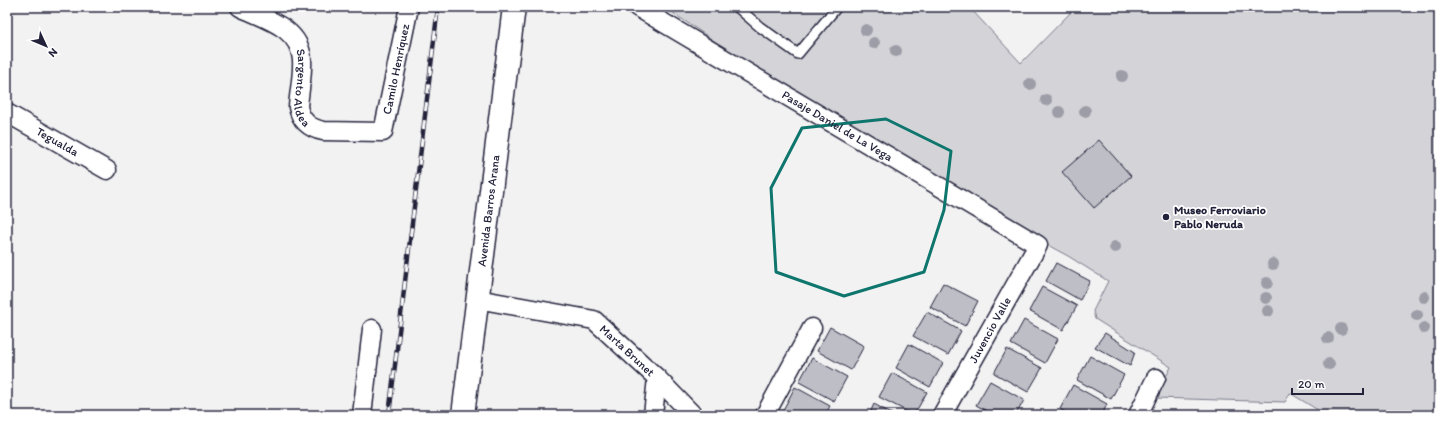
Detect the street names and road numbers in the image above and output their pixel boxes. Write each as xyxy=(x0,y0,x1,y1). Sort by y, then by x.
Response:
street label: Camilo Henríquez xyxy=(380,22,412,116)
street label: Sargento Aldea xyxy=(291,47,313,130)
street label: Pasaje Daniel de La Vega xyxy=(779,88,896,165)
street label: Tegualda xyxy=(34,124,82,160)
street label: Avenida Barros Arana xyxy=(475,153,503,267)
street label: Juvencio Valle xyxy=(966,294,1014,365)
street label: Marta Brunet xyxy=(597,322,658,380)

